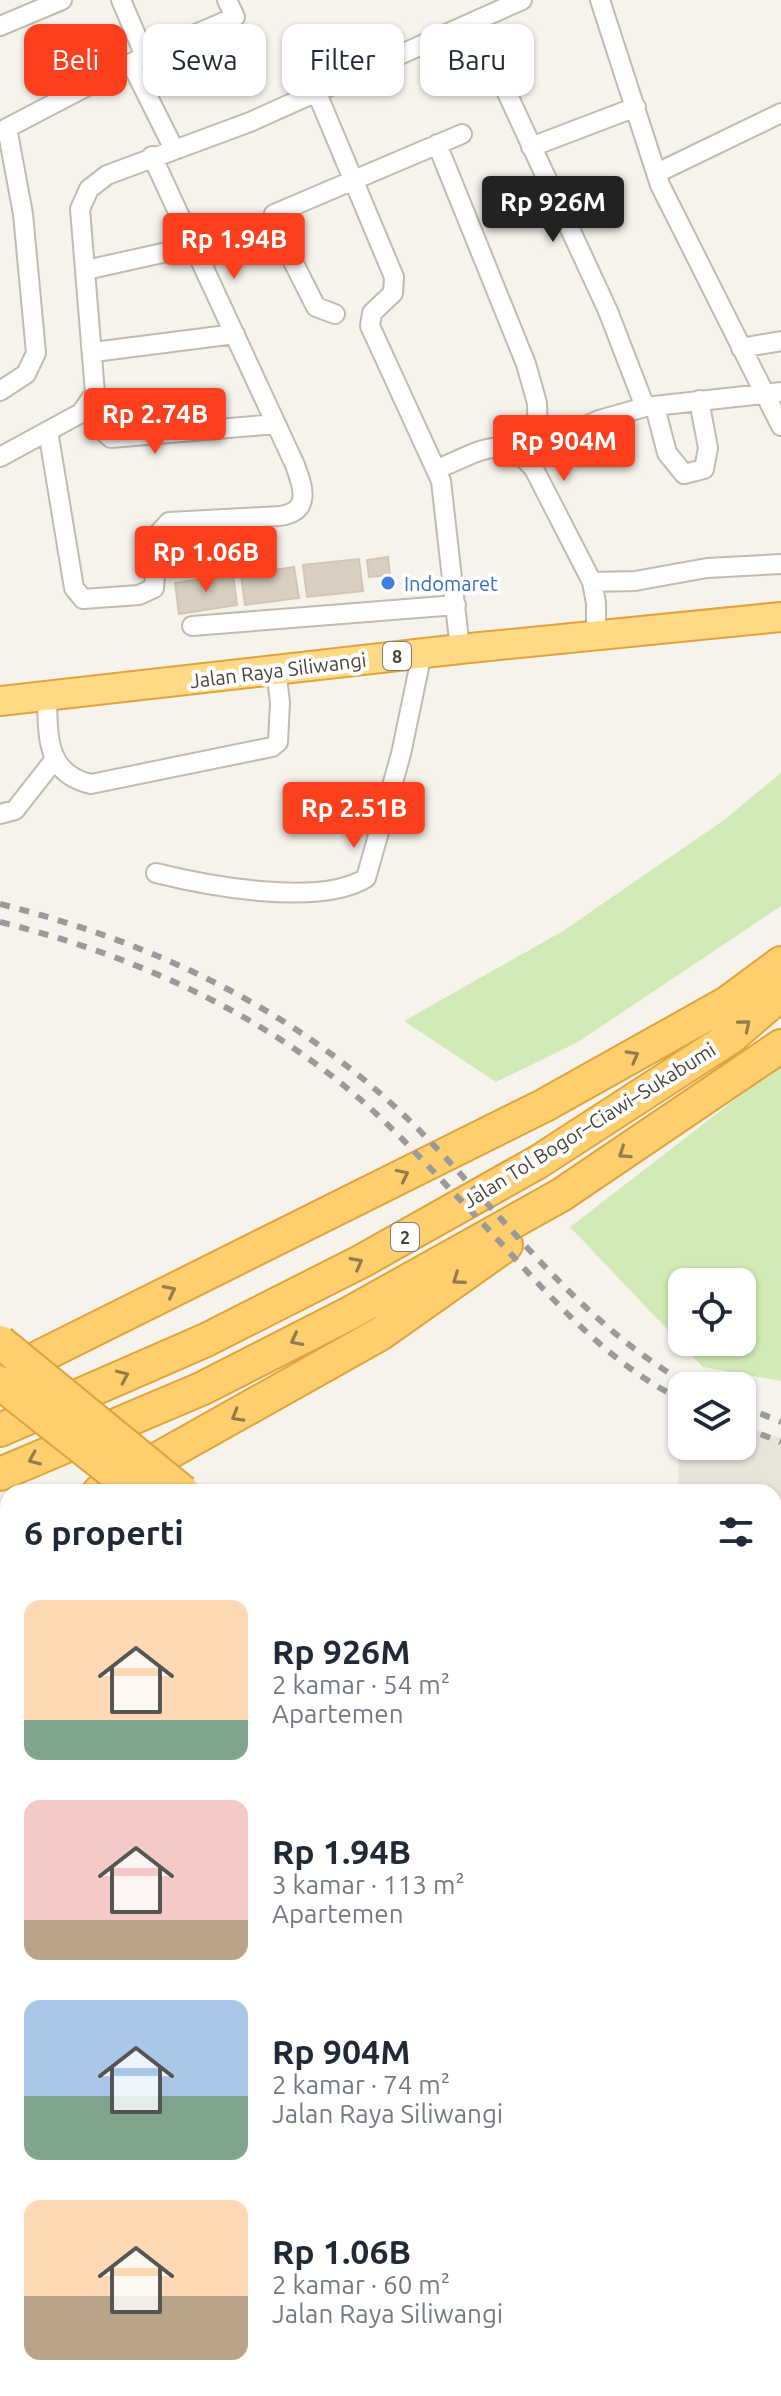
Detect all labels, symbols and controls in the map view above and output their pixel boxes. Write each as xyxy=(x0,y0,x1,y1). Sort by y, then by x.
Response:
chip: Beli xyxy=(24,24,127,96)
chip: Sewa xyxy=(143,24,266,96)
chip: Filter xyxy=(282,24,404,96)
chip: Baru xyxy=(420,24,534,96)
pin: Rp 926M xyxy=(479,176,627,244)
text: Rp 926M xyxy=(500,187,606,216)
pin: Rp 1.94B xyxy=(151,213,317,281)
text: Rp 1.94B xyxy=(181,224,287,253)
pin: Rp 2.74B xyxy=(72,388,238,456)
text: Rp 2.74B xyxy=(102,399,208,428)
pin: Rp 904M xyxy=(490,415,638,483)
text: Rp 904M xyxy=(511,426,617,455)
pin: Rp 1.06B xyxy=(123,526,289,594)
text: Rp 1.06B xyxy=(153,537,259,566)
place label: Indomaret xyxy=(404,572,498,595)
marker: Indomaret xyxy=(379,574,397,592)
road number: 8 xyxy=(383,642,411,670)
street label: Jalan Raya Siliwangi xyxy=(188,648,368,692)
pin: Rp 2.51B xyxy=(271,782,437,850)
text: Rp 2.51B xyxy=(301,793,407,822)
one-way arrow xyxy=(736,1020,750,1035)
street label: Jalan Tol Bogor–Ciawi–Sukabumi xyxy=(459,1038,719,1212)
one-way arrow xyxy=(625,1050,639,1066)
one-way arrow xyxy=(618,1143,632,1158)
one-way arrow xyxy=(394,1169,409,1185)
road number: 2 xyxy=(391,1223,419,1251)
one-way arrow xyxy=(348,1258,363,1273)
map controls xyxy=(668,1268,756,1460)
button: locate xyxy=(668,1268,756,1356)
one-way arrow xyxy=(452,1270,466,1284)
one-way arrow xyxy=(161,1285,176,1301)
one-way arrow xyxy=(290,1330,305,1346)
one-way arrow xyxy=(115,1370,129,1386)
button: layers xyxy=(668,1372,756,1460)
one-way arrow xyxy=(231,1406,246,1422)
one-way arrow xyxy=(28,1450,42,1466)
icon: filters xyxy=(714,1510,758,1554)
text: 6 properti xyxy=(24,1513,184,1551)
icon: home xyxy=(88,1632,184,1728)
text: Rp 926M xyxy=(272,1632,411,1670)
text: 2 kamar · 54 m² xyxy=(272,1670,450,1699)
text: Apartemen xyxy=(272,1699,403,1728)
icon: home xyxy=(88,1832,184,1928)
text: Rp 1.94B xyxy=(272,1832,411,1870)
text: 3 kamar · 113 m² xyxy=(272,1870,465,1899)
text: Apartemen xyxy=(272,1899,403,1928)
icon: home xyxy=(88,2032,184,2128)
text: Rp 904M xyxy=(272,2032,411,2070)
text: 2 kamar · 74 m² xyxy=(272,2070,450,2099)
text: Jalan Raya Siliwangi xyxy=(272,2099,503,2128)
icon: home xyxy=(88,2232,184,2328)
text: Rp 1.06B xyxy=(272,2232,411,2270)
text: 2 kamar · 60 m² xyxy=(272,2270,450,2299)
text: Jalan Raya Siliwangi xyxy=(272,2299,503,2328)

